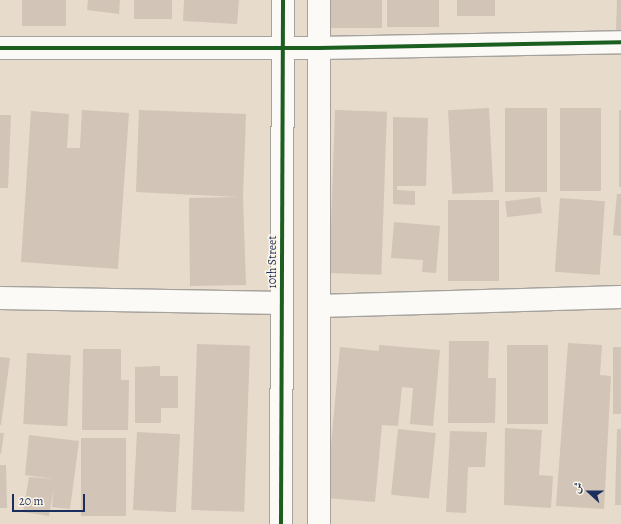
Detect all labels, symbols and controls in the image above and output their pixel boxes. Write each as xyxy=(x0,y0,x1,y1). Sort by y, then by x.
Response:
street label: 10th Street xyxy=(266,236,280,288)
north arrow xyxy=(569,472,609,512)
text: ش xyxy=(568,480,586,495)
scale bar xyxy=(14,486,87,512)
text: 20 m xyxy=(19,493,43,509)

